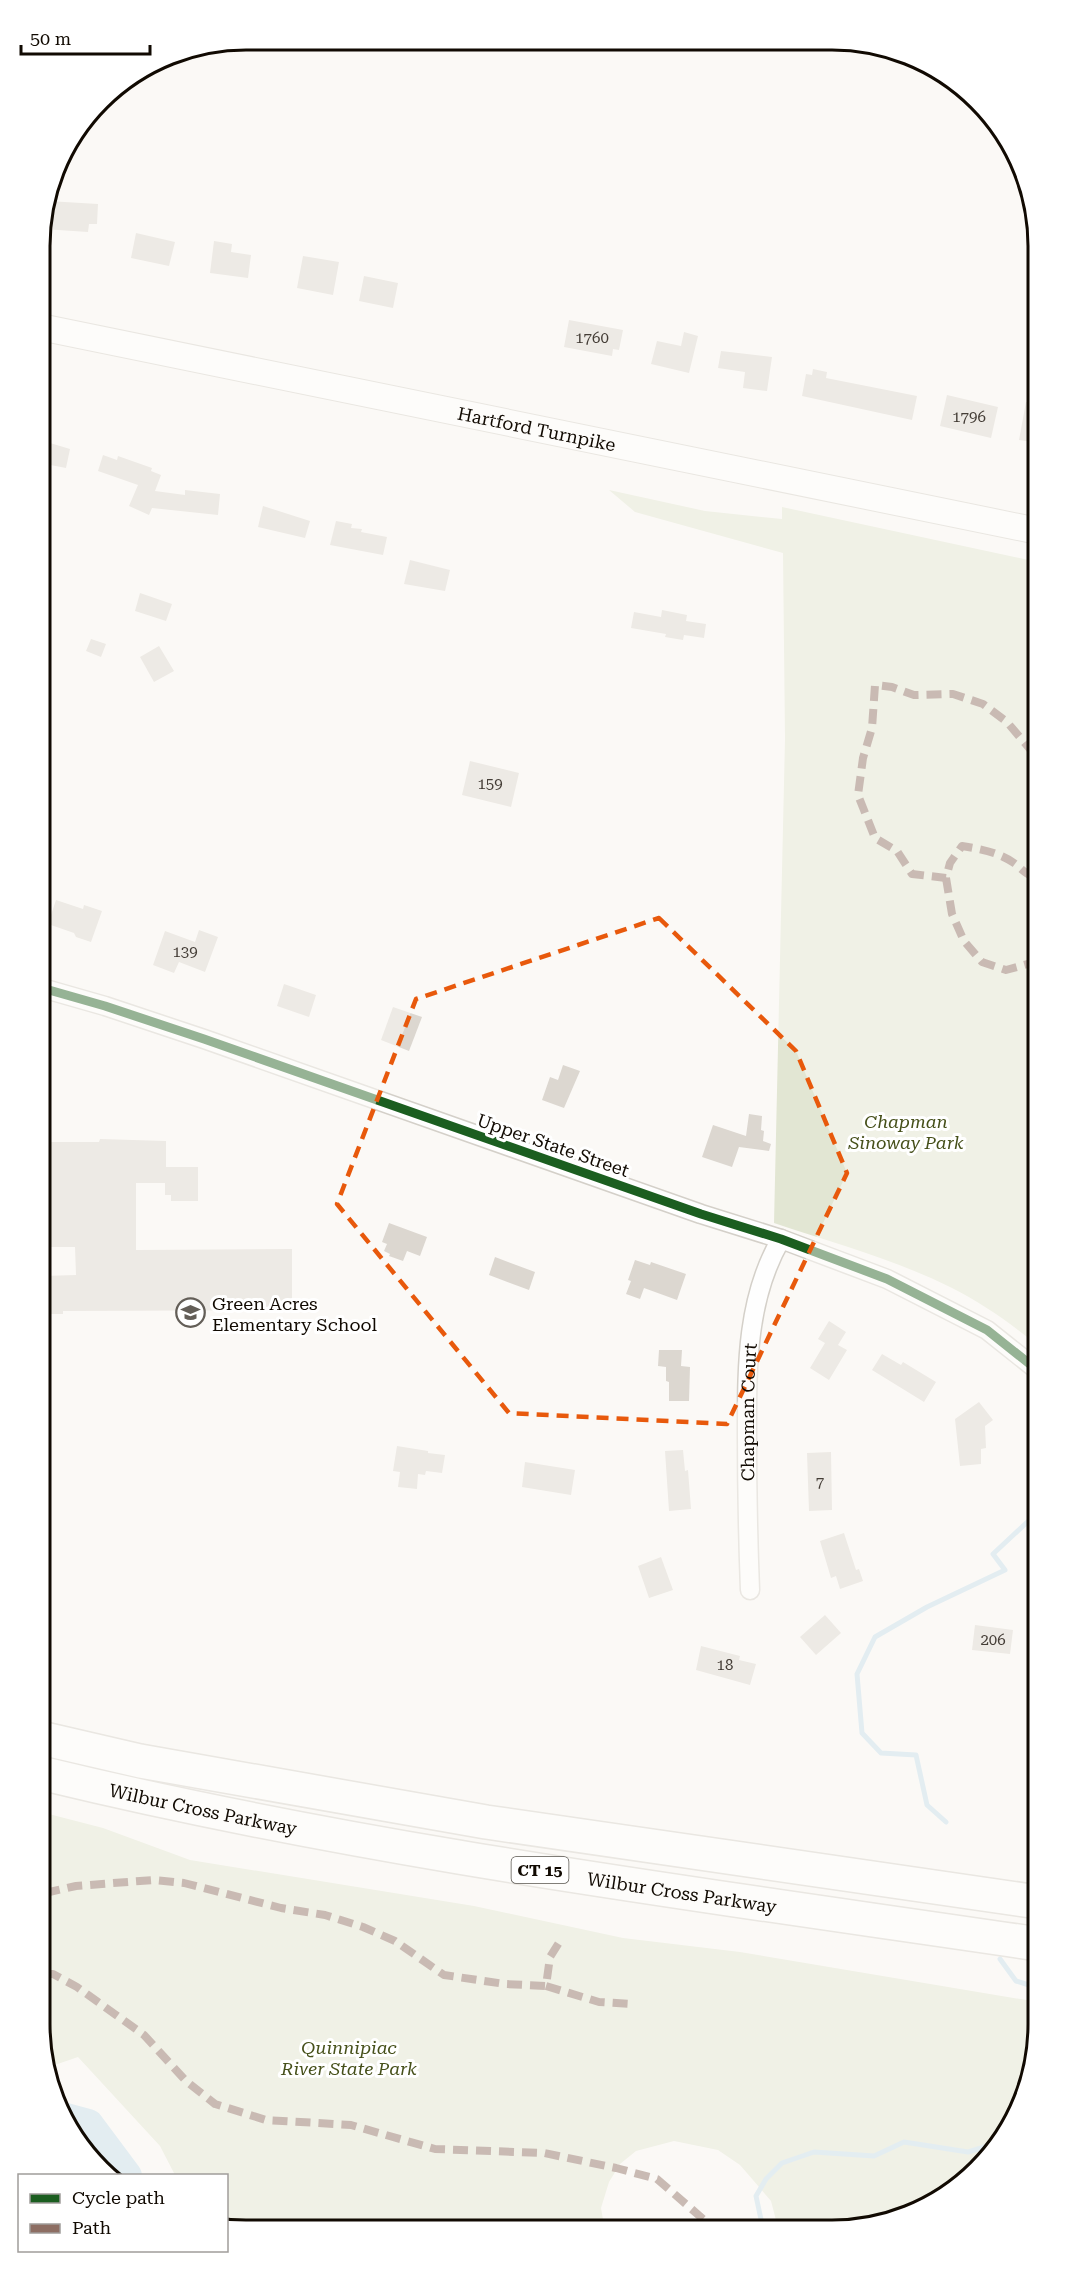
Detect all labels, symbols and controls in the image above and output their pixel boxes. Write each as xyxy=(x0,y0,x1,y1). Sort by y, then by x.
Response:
scale bar xyxy=(21,18,150,56)
text: 50 m xyxy=(30,28,71,49)
house number: 1760 xyxy=(575,329,609,347)
street label: Hartford Turnpike xyxy=(456,402,618,455)
house number: 1796 xyxy=(952,408,986,426)
house number: 159 xyxy=(477,775,503,793)
house number: 139 xyxy=(172,943,198,961)
street label: Upper State Street xyxy=(474,1109,632,1181)
park label: Chapman Sinoway Park xyxy=(847,1111,964,1153)
place label: Green Acres Elementary School xyxy=(212,1293,377,1335)
school or university icon: Green Acres Elementary School xyxy=(175,1297,207,1329)
street label: Chapman Court xyxy=(736,1342,760,1481)
house number: 7 xyxy=(816,1473,824,1491)
house number: 206 xyxy=(980,1631,1006,1649)
house number: 18 xyxy=(717,1656,733,1674)
street label: Wilbur Cross Parkway xyxy=(107,1779,299,1839)
road number: CT 15 xyxy=(512,1857,568,1883)
street label: Wilbur Cross Parkway xyxy=(586,1867,778,1917)
park label: Quinnipiac River State Park xyxy=(280,2037,417,2079)
legend xyxy=(18,2174,228,2252)
text: Cycle path xyxy=(72,2187,165,2208)
text: Path xyxy=(72,2217,111,2238)

